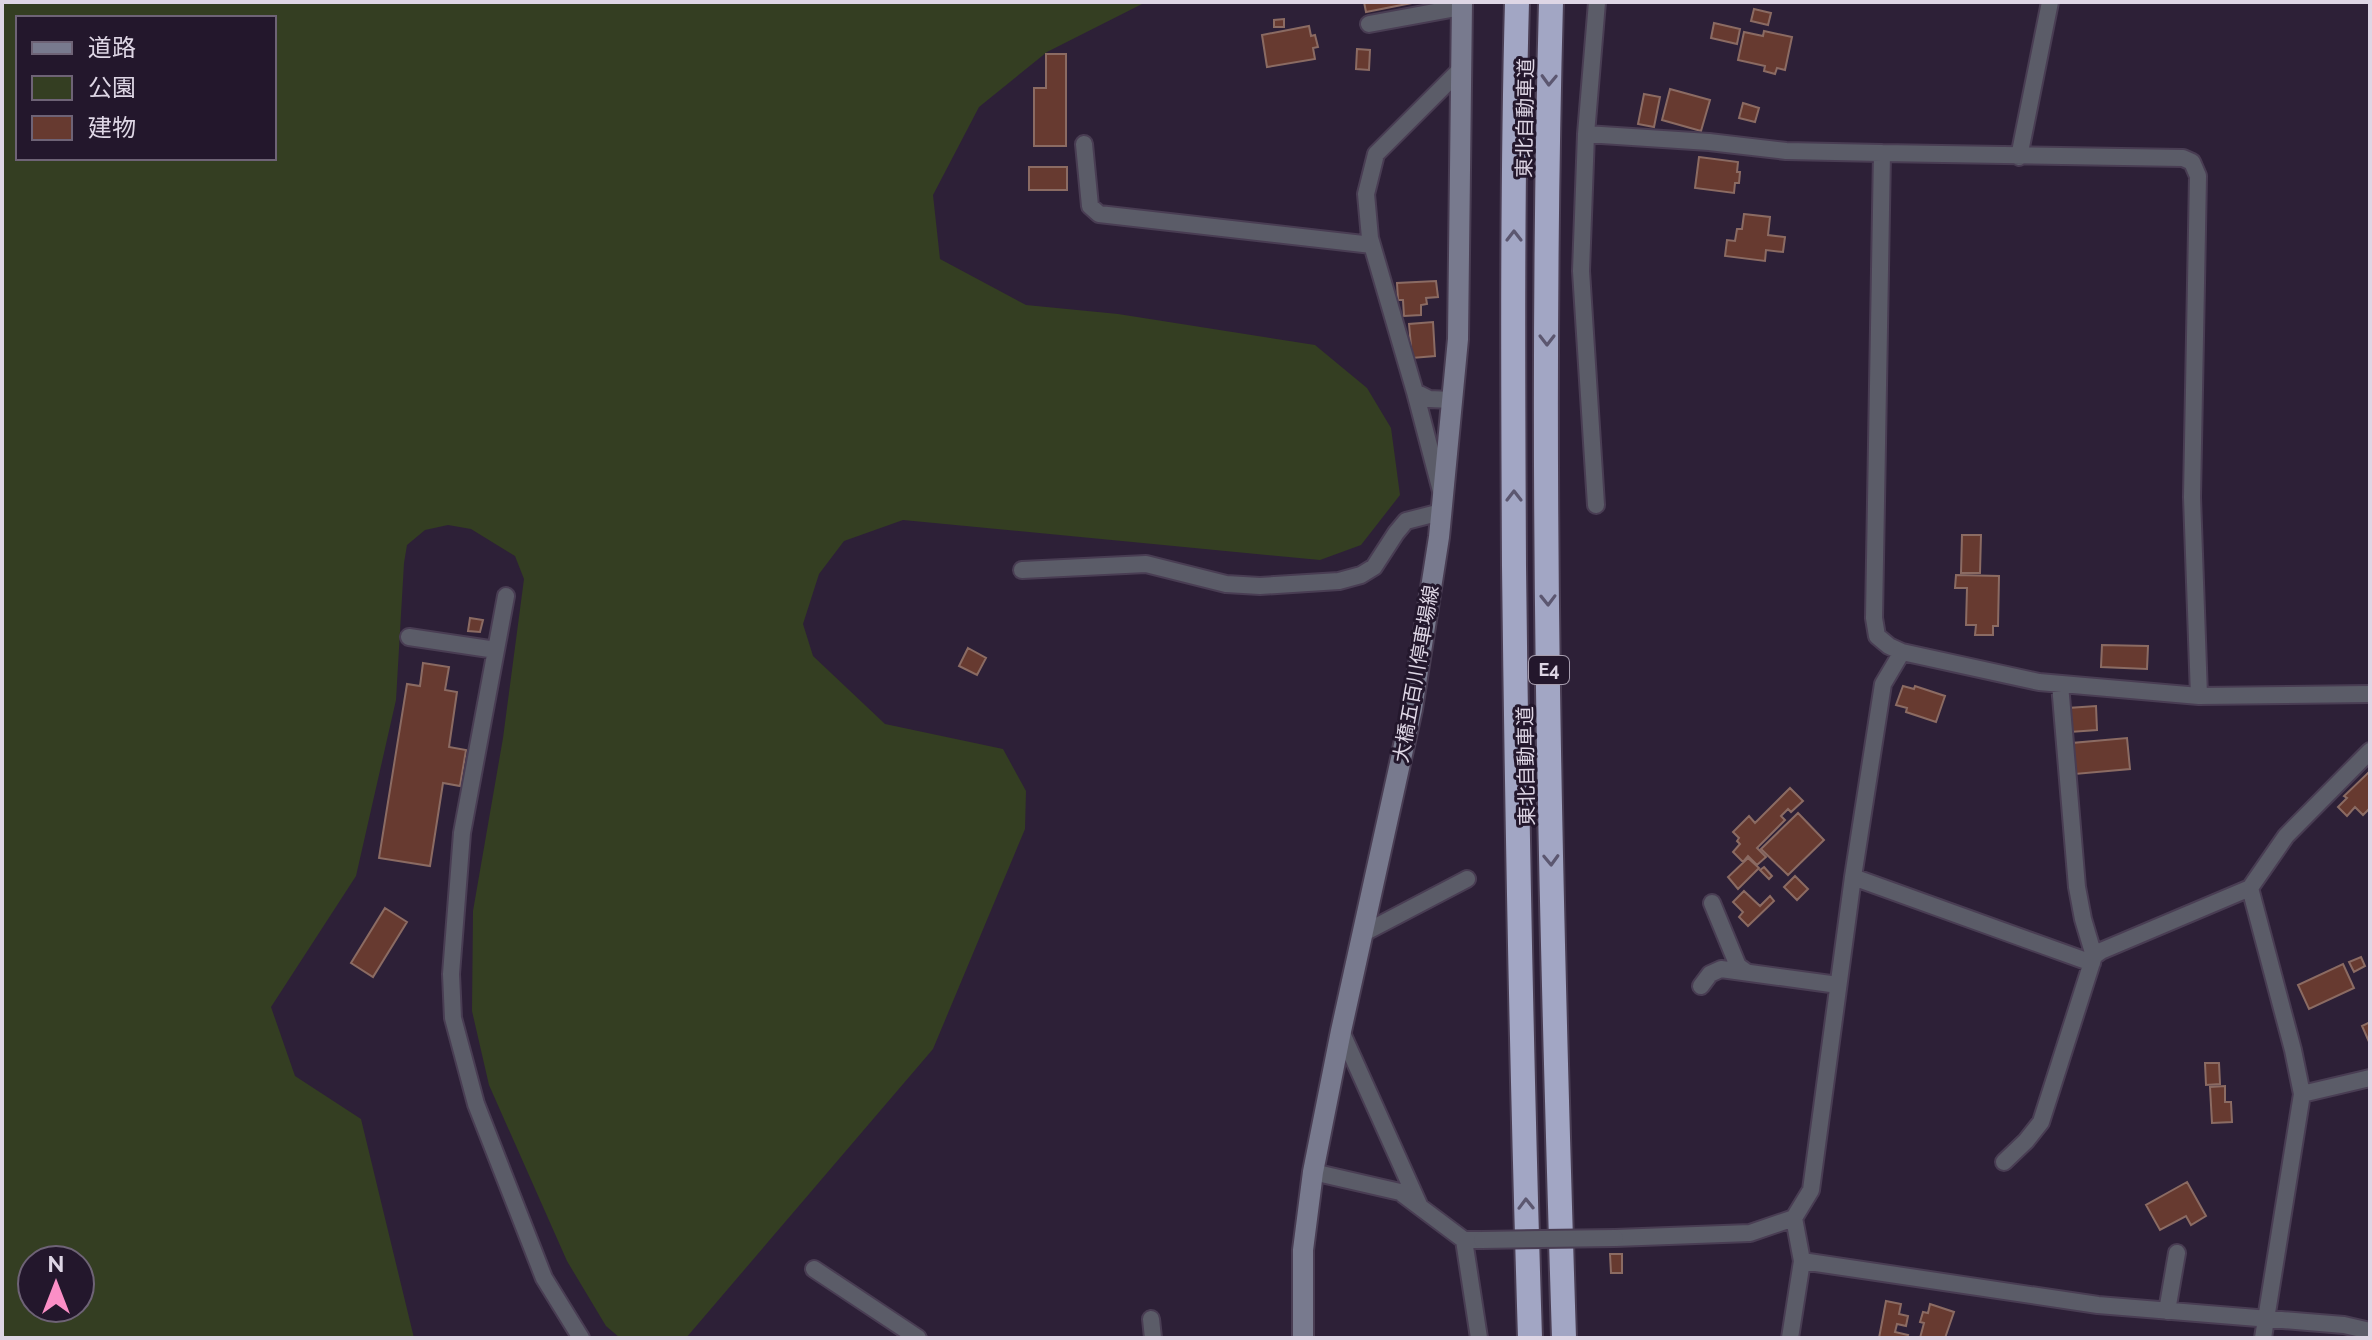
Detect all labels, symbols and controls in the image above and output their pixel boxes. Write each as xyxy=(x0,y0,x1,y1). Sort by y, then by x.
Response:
legend xyxy=(16,16,276,160)
text: 道路 xyxy=(88,33,136,62)
street label: 東北自動車道 xyxy=(1512,58,1538,178)
text: 公園 xyxy=(88,73,136,102)
one-way arrow xyxy=(1541,74,1558,87)
text: 建物 xyxy=(88,113,136,142)
one-way arrow xyxy=(1505,229,1523,242)
one-way arrow xyxy=(1538,334,1556,347)
one-way arrow xyxy=(1505,489,1523,502)
street label: 大橋五百川停車場線 xyxy=(1389,583,1443,765)
one-way arrow xyxy=(1539,594,1557,607)
road number: E4 xyxy=(1529,656,1569,684)
street label: 東北自動車道 xyxy=(1513,706,1539,826)
one-way arrow xyxy=(1543,854,1560,867)
one-way arrow xyxy=(1517,1197,1535,1210)
north arrow xyxy=(16,1244,96,1324)
text: N xyxy=(48,1251,64,1277)

